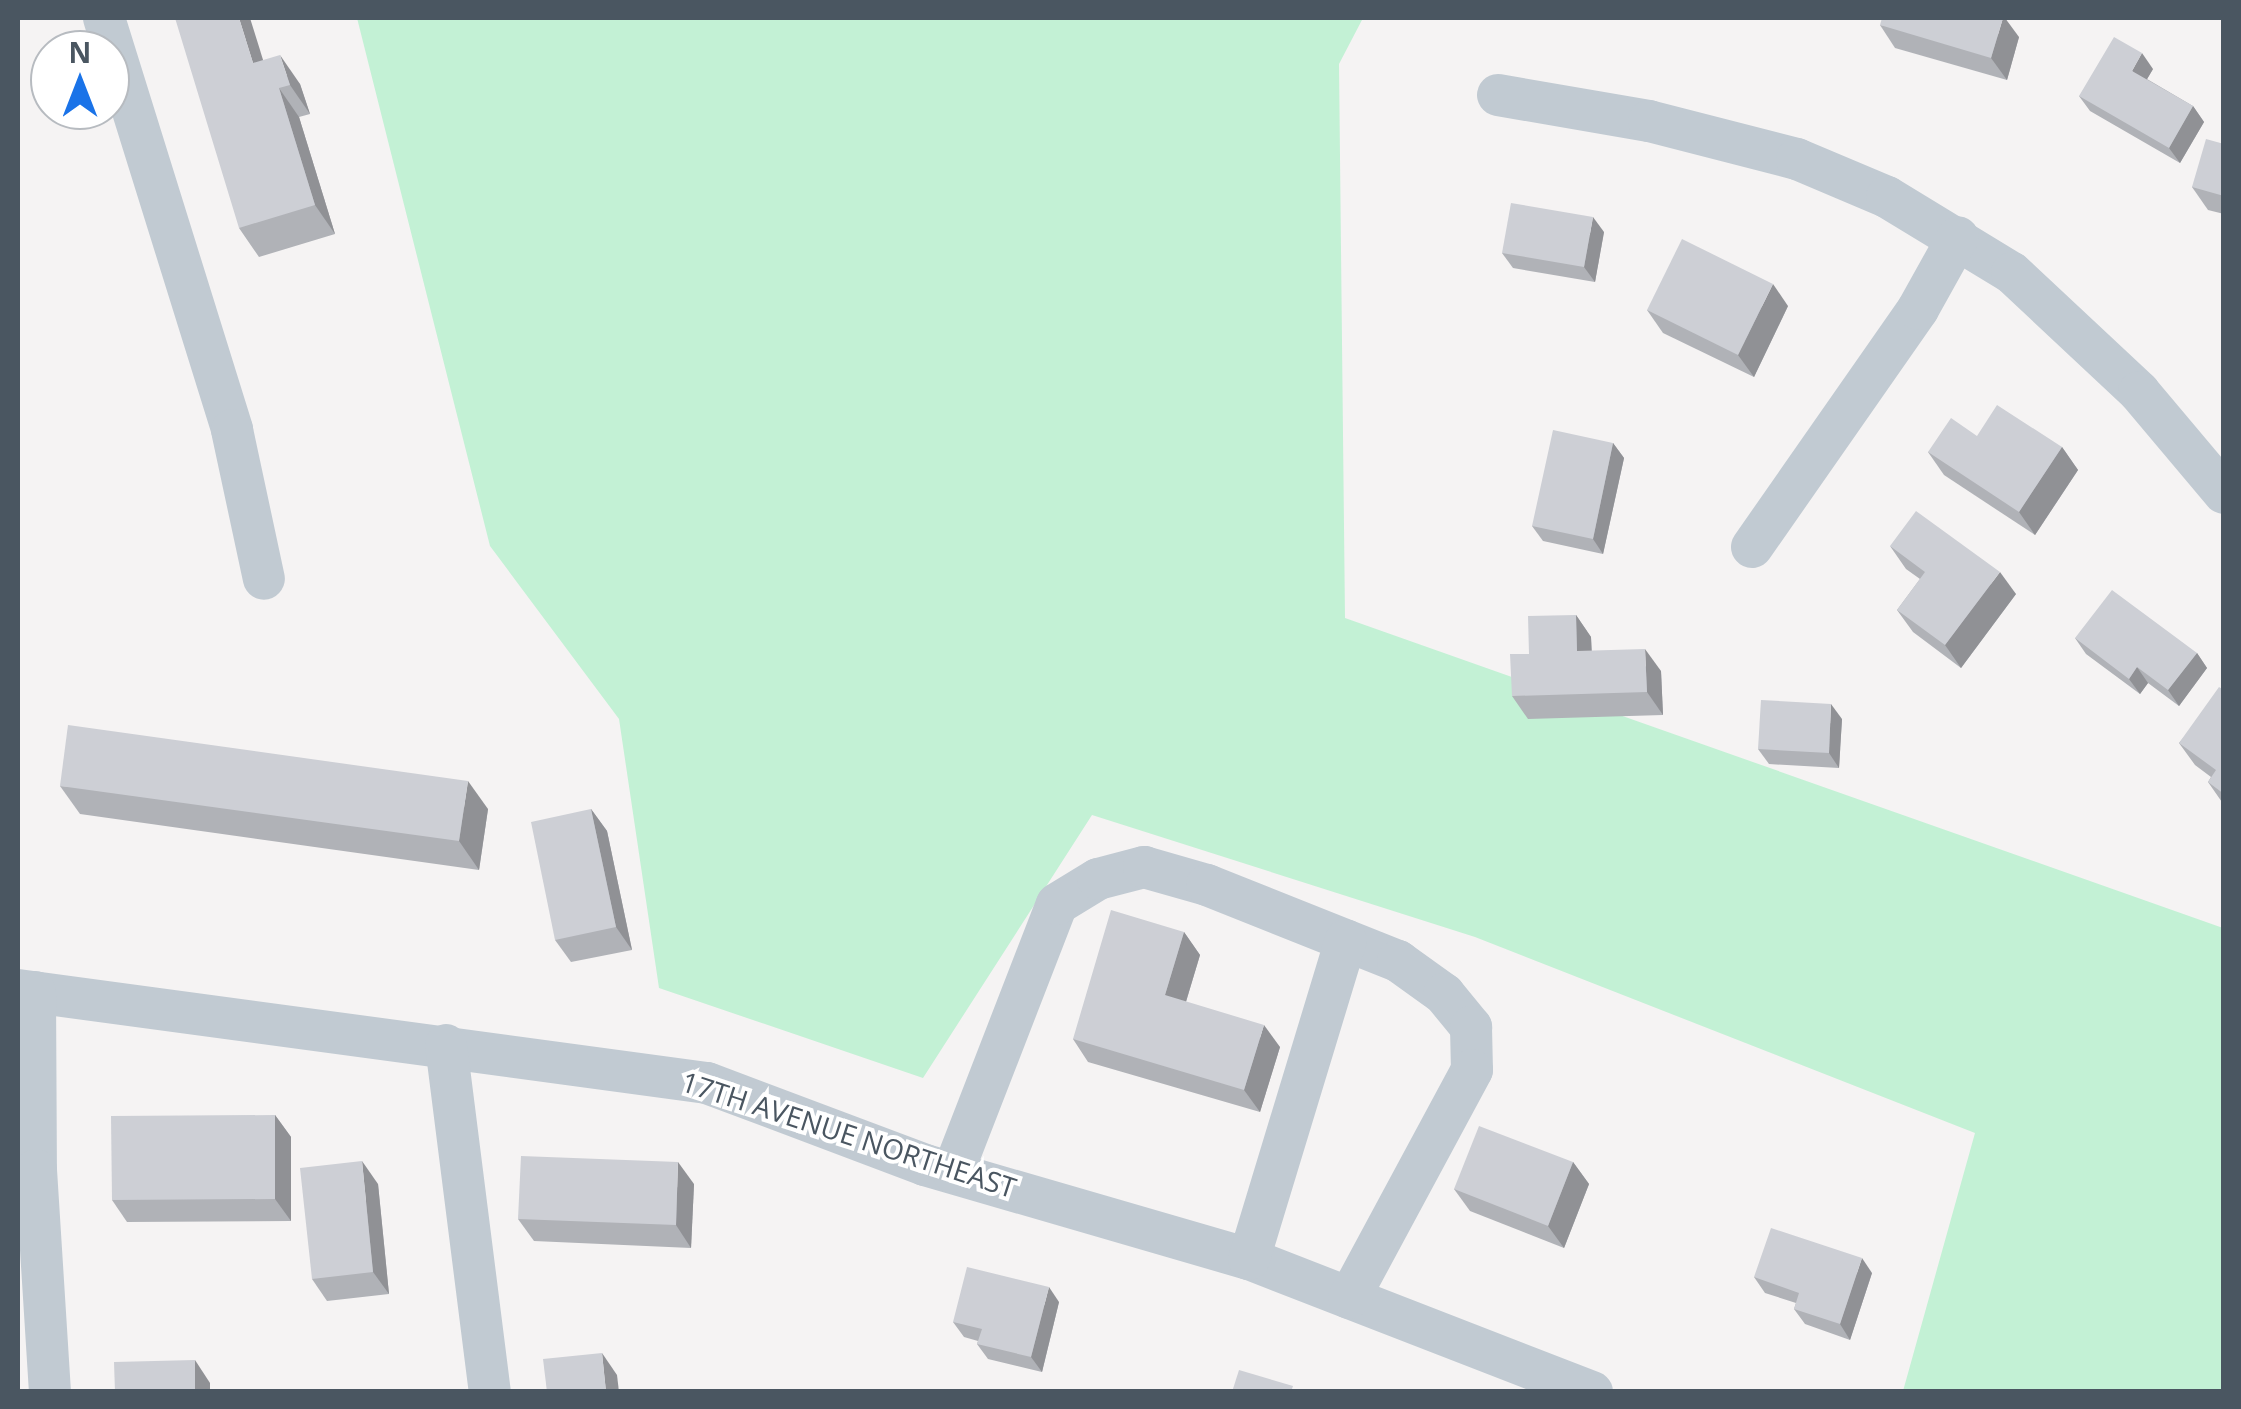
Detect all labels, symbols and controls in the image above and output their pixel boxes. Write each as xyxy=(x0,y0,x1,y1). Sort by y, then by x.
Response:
north arrow xyxy=(30,30,130,130)
text: N xyxy=(69,33,91,71)
street label: 17TH AVENUE NORTHEAST xyxy=(677,1064,1021,1204)

